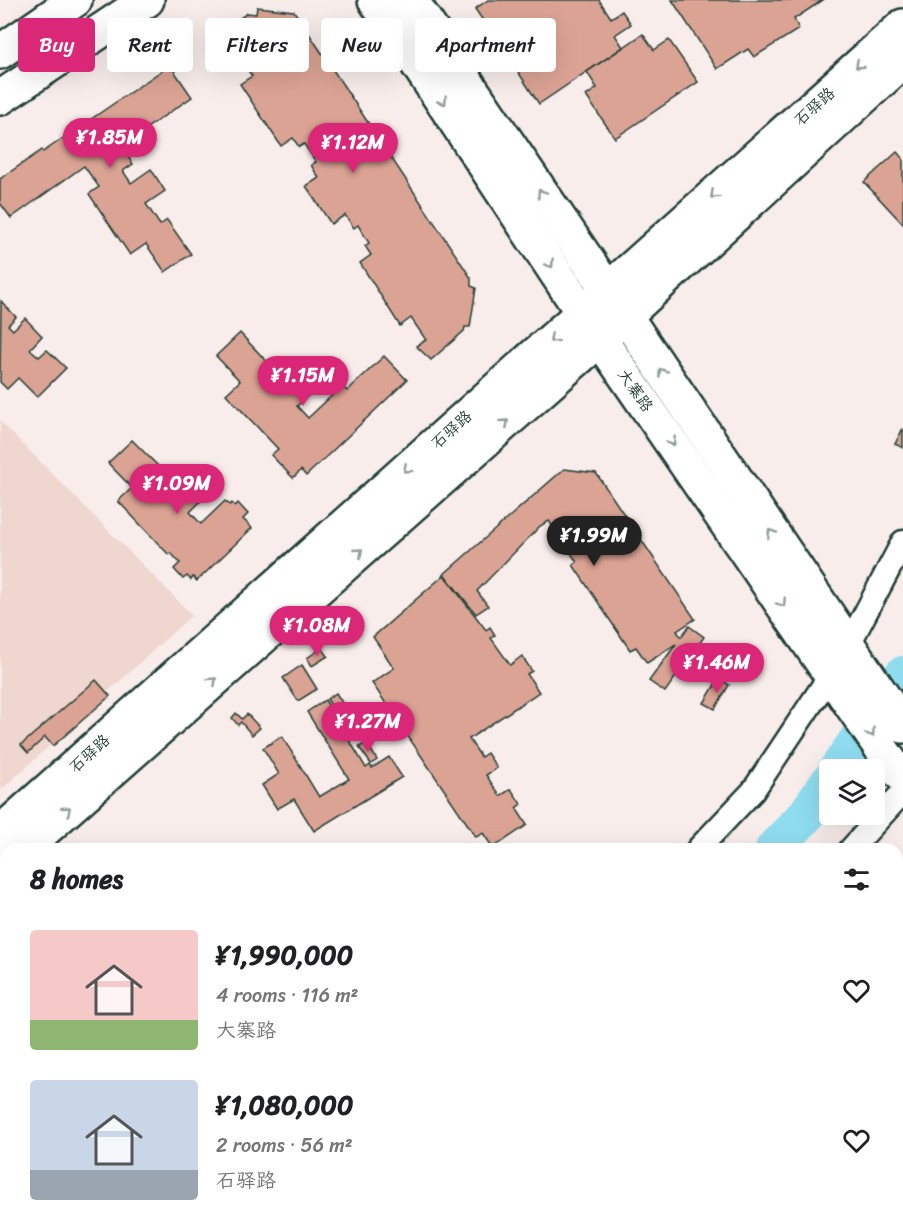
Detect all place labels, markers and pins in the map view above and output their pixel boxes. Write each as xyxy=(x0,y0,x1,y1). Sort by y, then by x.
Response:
pin: ¥1.85M xyxy=(61,118,159,169)
pin: ¥1.12M xyxy=(304,123,402,174)
pin: ¥1.15M xyxy=(254,356,352,407)
pin: ¥1.09M xyxy=(128,464,226,515)
pin: ¥1.99M xyxy=(545,516,643,567)
pin: ¥1.08M xyxy=(268,606,366,657)
pin: ¥1.46M xyxy=(668,643,766,694)
pin: ¥1.27M xyxy=(319,702,417,753)

